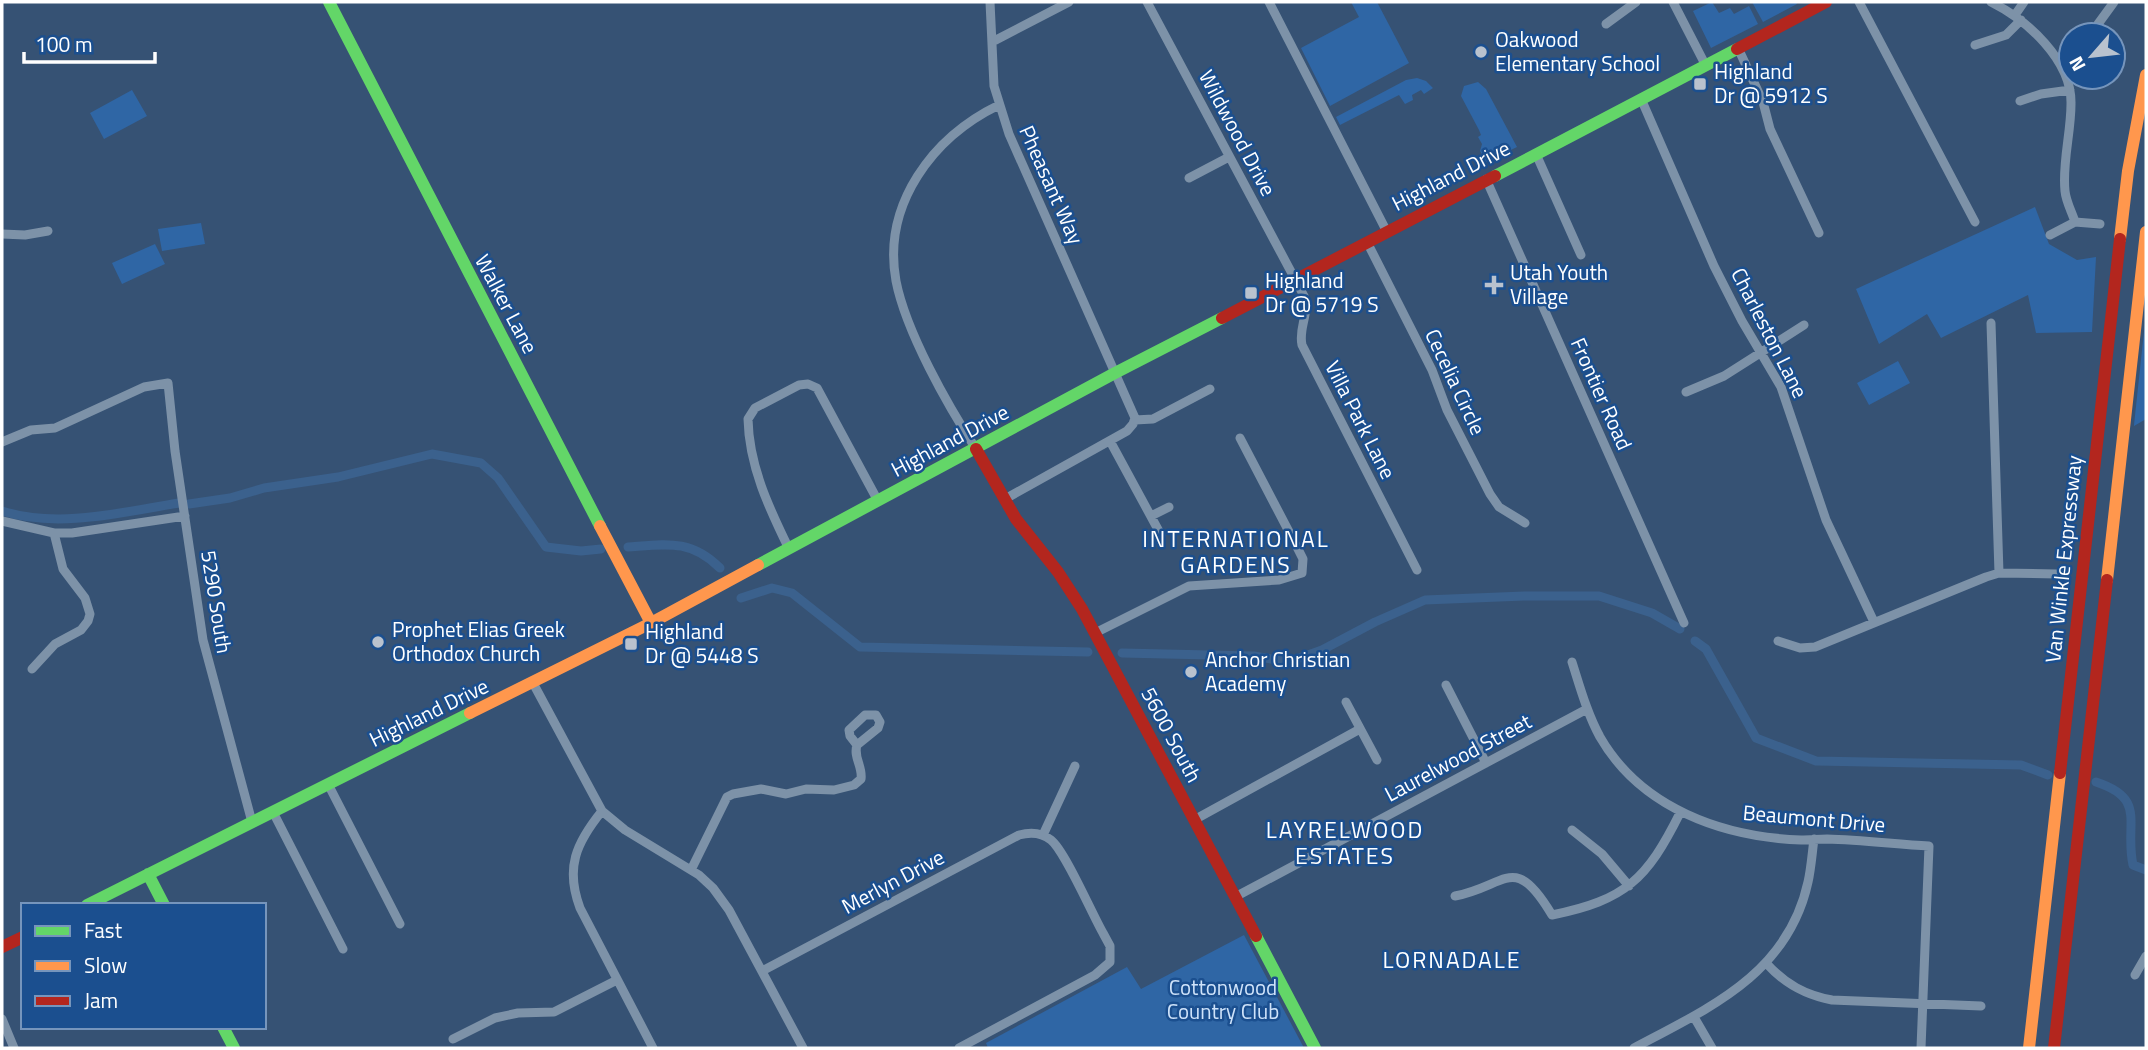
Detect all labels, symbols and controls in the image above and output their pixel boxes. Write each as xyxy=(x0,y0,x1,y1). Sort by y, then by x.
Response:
scale bar xyxy=(24,21,156,65)
north arrow xyxy=(2057,21,2127,91)
place label: Oakwood Elementary School xyxy=(1495,23,1660,79)
text: 100 m xyxy=(35,28,92,60)
marker: Oakwood Elementary School xyxy=(1473,44,1489,60)
text: N xyxy=(2061,52,2092,77)
place label: Highland Dr @ 5912 S xyxy=(1714,55,1828,111)
street label: Wildwood Drive xyxy=(1191,64,1285,201)
marker: Highland Dr @ 5912 S xyxy=(1692,76,1708,92)
street label: Pheasant Way xyxy=(1011,120,1092,249)
street label: Highland Drive xyxy=(1386,132,1515,219)
street label: Walker Lane xyxy=(467,248,546,359)
place label: Utah Youth Village xyxy=(1510,256,1608,312)
street label: Charleston Lane xyxy=(1723,262,1817,403)
place label: Highland Dr @ 5719 S xyxy=(1265,264,1379,320)
marker: Utah Youth Village xyxy=(1484,275,1504,295)
marker: Highland Dr @ 5719 S xyxy=(1243,285,1259,301)
street label: Cecelia Circle xyxy=(1417,323,1494,440)
street label: Frontier Road xyxy=(1563,332,1641,455)
street label: Villa Park Lane xyxy=(1317,355,1404,484)
street label: Highland Drive xyxy=(885,396,1014,485)
street label: Van Winkle Expressway xyxy=(2036,454,2090,664)
district label: INTERNATIONAL GARDENS xyxy=(1142,521,1330,582)
street label: 5290 South xyxy=(193,548,241,656)
place label: Prophet Elias Greek Orthodox Church xyxy=(392,613,565,669)
place label: Highland Dr @ 5448 S xyxy=(645,615,759,671)
marker: Prophet Elias Greek Orthodox Church xyxy=(370,634,386,650)
marker: Highland Dr @ 5448 S xyxy=(623,636,639,652)
place label: Anchor Christian Academy xyxy=(1205,643,1350,699)
marker: Anchor Christian Academy xyxy=(1183,664,1199,680)
street label: Highland Drive xyxy=(364,669,494,755)
street label: 5600 South xyxy=(1133,681,1210,788)
street label: Laurelwood Street xyxy=(1378,705,1537,809)
street label: Beaumont Drive xyxy=(1741,796,1887,840)
district label: LAYRELWOOD ESTATES xyxy=(1266,812,1424,873)
street label: Merlyn Drive xyxy=(835,841,950,922)
legend xyxy=(21,903,266,1029)
text: Fast xyxy=(84,914,123,946)
district label: LORNADALE xyxy=(1382,942,1522,977)
text: Slow xyxy=(84,949,127,981)
park label: Cottonwood Country Club xyxy=(1167,971,1279,1027)
text: Jam xyxy=(84,984,118,1016)

